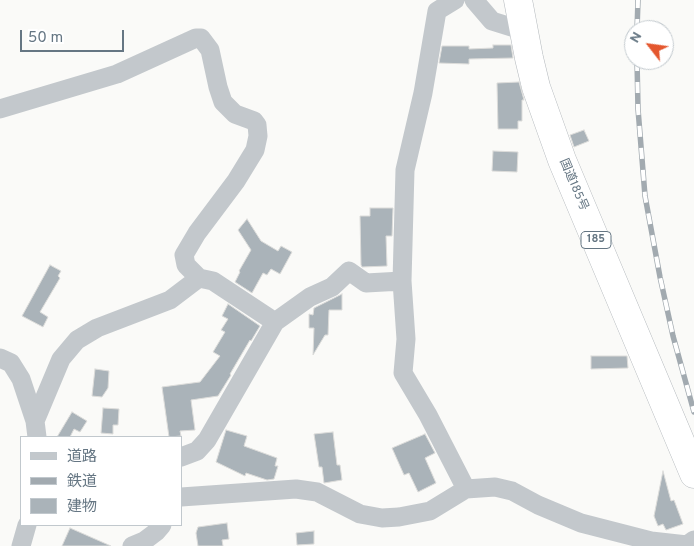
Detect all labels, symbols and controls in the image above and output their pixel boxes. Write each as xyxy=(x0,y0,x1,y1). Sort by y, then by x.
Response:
scale bar xyxy=(22,20,126,52)
north arrow xyxy=(624,20,674,70)
text: 50 m xyxy=(28,29,63,48)
text: N xyxy=(627,29,646,46)
street label: 国道185号 xyxy=(556,157,590,213)
road number: 185 xyxy=(581,232,611,248)
legend xyxy=(20,436,182,526)
text: 道路 xyxy=(67,448,97,467)
text: 鉄道 xyxy=(67,473,97,492)
text: 建物 xyxy=(67,498,97,517)

